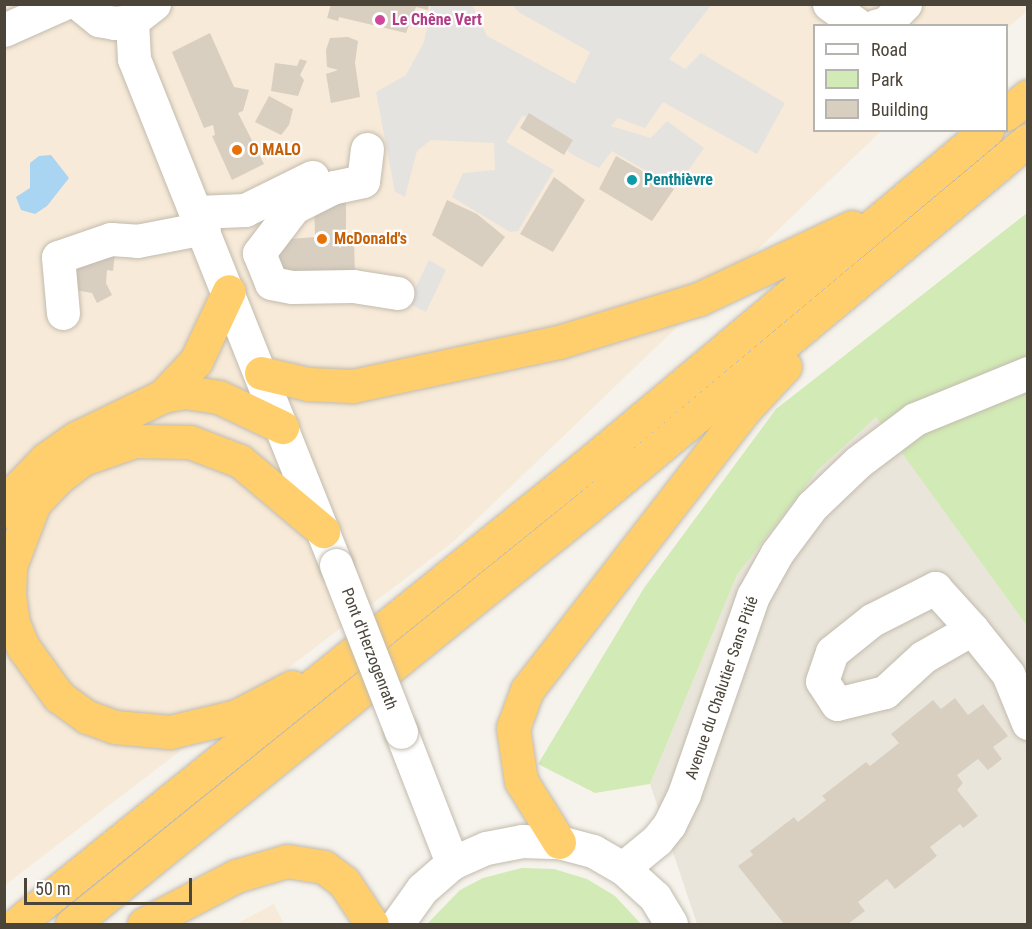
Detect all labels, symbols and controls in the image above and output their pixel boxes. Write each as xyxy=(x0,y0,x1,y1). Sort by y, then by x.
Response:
place label: Le Chêne Vert xyxy=(392,10,482,30)
marker: Le Chêne Vert xyxy=(373,13,387,27)
legend xyxy=(813,24,1008,132)
text: Road xyxy=(871,39,907,60)
text: Park xyxy=(871,69,903,90)
text: Building xyxy=(871,99,928,120)
place label: O MALO xyxy=(249,140,301,160)
marker: O MALO xyxy=(230,143,244,157)
place label: Penthièvre xyxy=(644,170,713,190)
marker: Penthièvre xyxy=(625,173,639,187)
place label: McDonald's xyxy=(334,229,407,249)
marker: McDonald's xyxy=(315,232,329,246)
street label: Pont d'Herzogenrath xyxy=(337,585,401,713)
street label: Avenue du Chalutier Sans Pitié xyxy=(682,594,762,782)
scale bar xyxy=(27,866,195,904)
text: 50 m xyxy=(35,878,70,899)

